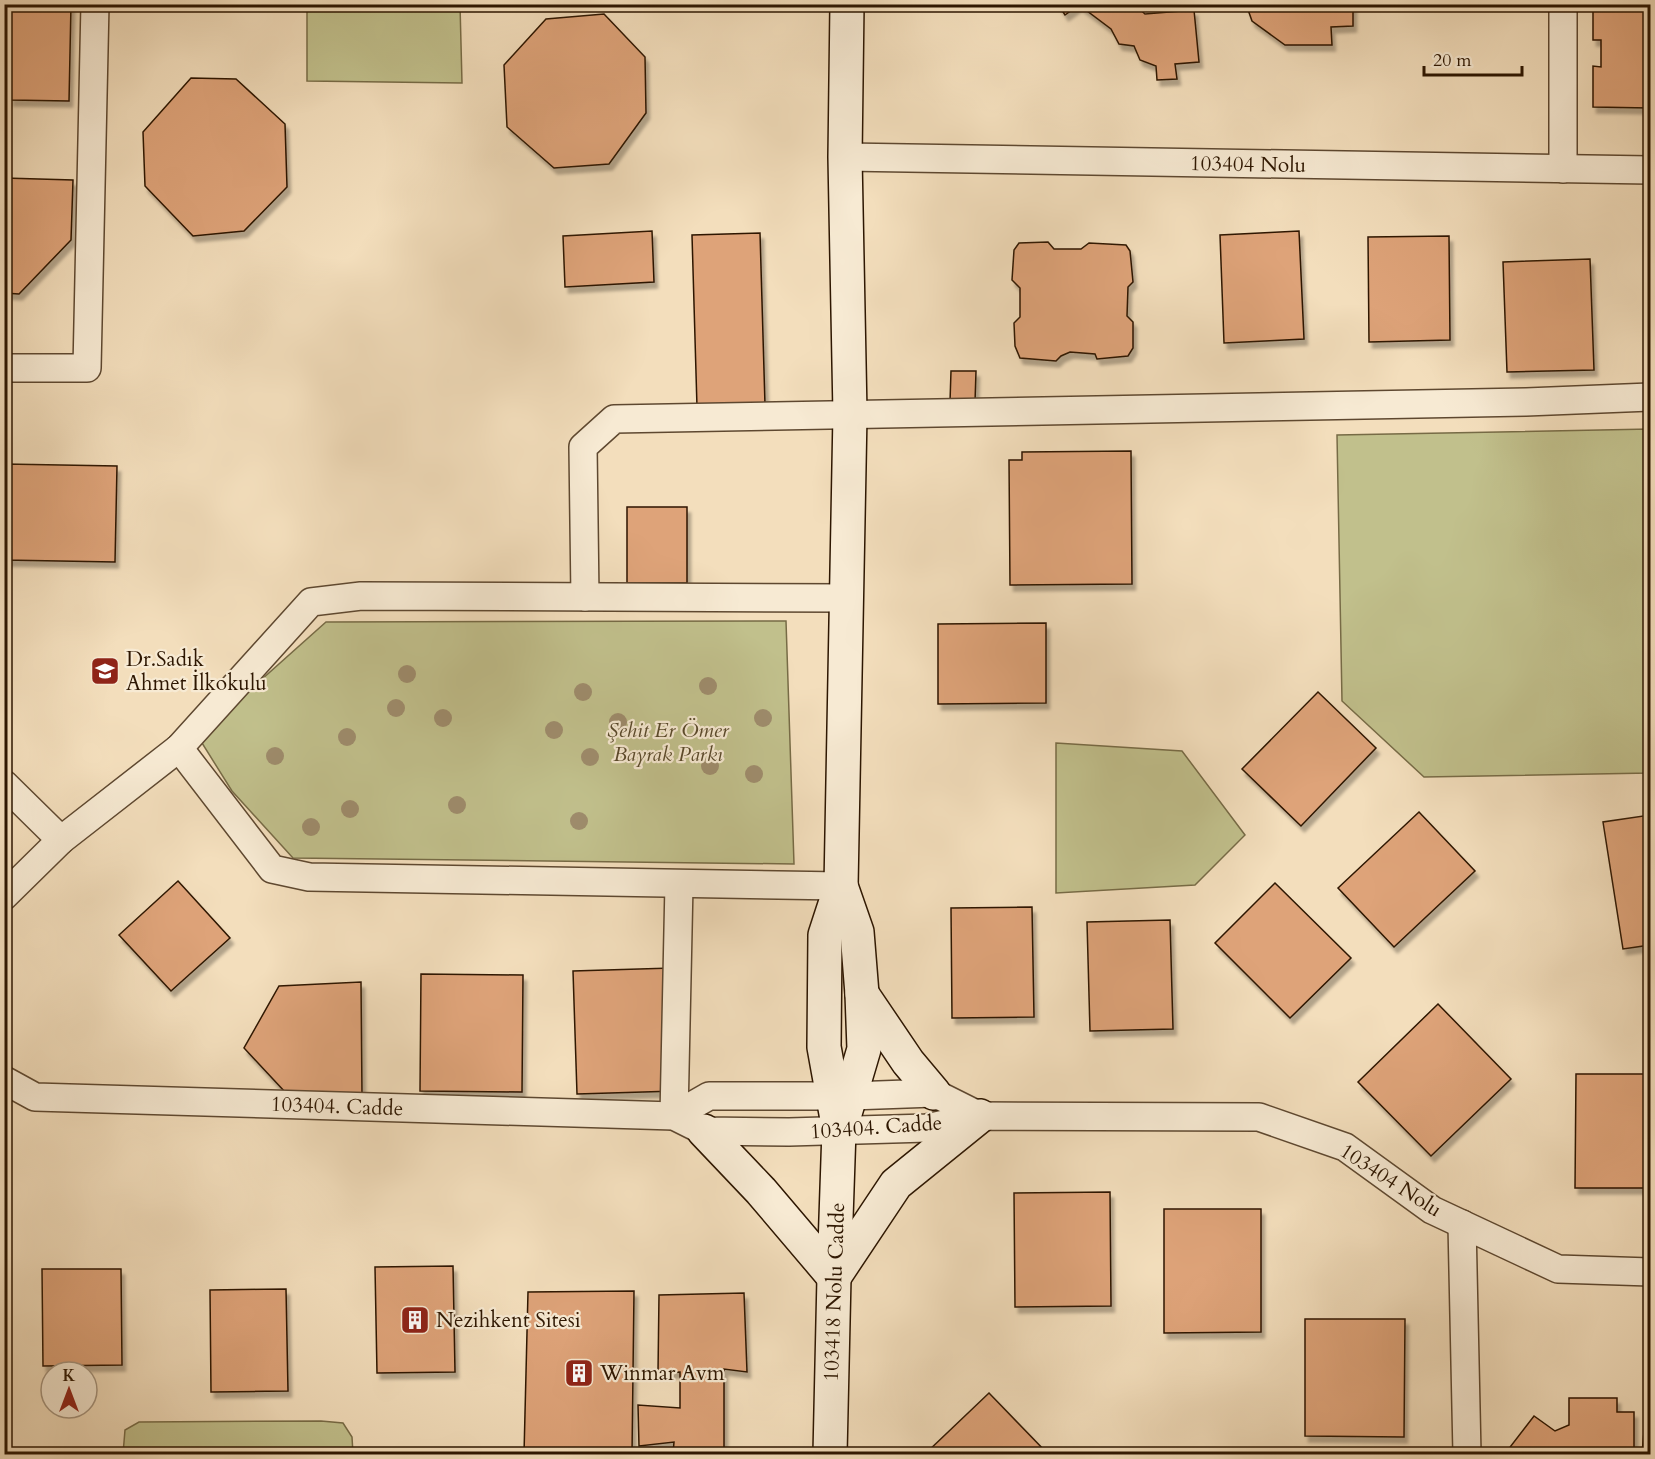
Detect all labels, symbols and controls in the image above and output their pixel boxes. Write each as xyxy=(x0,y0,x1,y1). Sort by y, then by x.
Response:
scale bar xyxy=(1424,39,1522,77)
text: 20 m xyxy=(1433,48,1472,73)
street label: 103404 Nolu xyxy=(1190,149,1306,180)
place label: Dr.Sadık Ahmet İlkokulu xyxy=(126,645,267,698)
school or university icon: Dr.Sadık Ahmet İlkokulu xyxy=(89,655,121,687)
park label: Şehit Er Ömer Bayrak Parkı xyxy=(607,716,730,769)
street label: 103404. Cadde xyxy=(270,1090,404,1123)
street label: 103404. Cadde xyxy=(809,1108,943,1147)
street label: 103404 Nolu xyxy=(1334,1137,1447,1224)
street label: 103418 Nolu Cadde xyxy=(817,1202,852,1382)
building icon: Nezihkent Sitesi xyxy=(399,1304,431,1336)
place label: Nezihkent Sitesi xyxy=(436,1306,581,1335)
building icon: Winmar Avm xyxy=(563,1357,595,1389)
place label: Winmar Avm xyxy=(599,1359,725,1388)
north arrow xyxy=(39,1360,99,1420)
text: K xyxy=(63,1365,76,1387)

